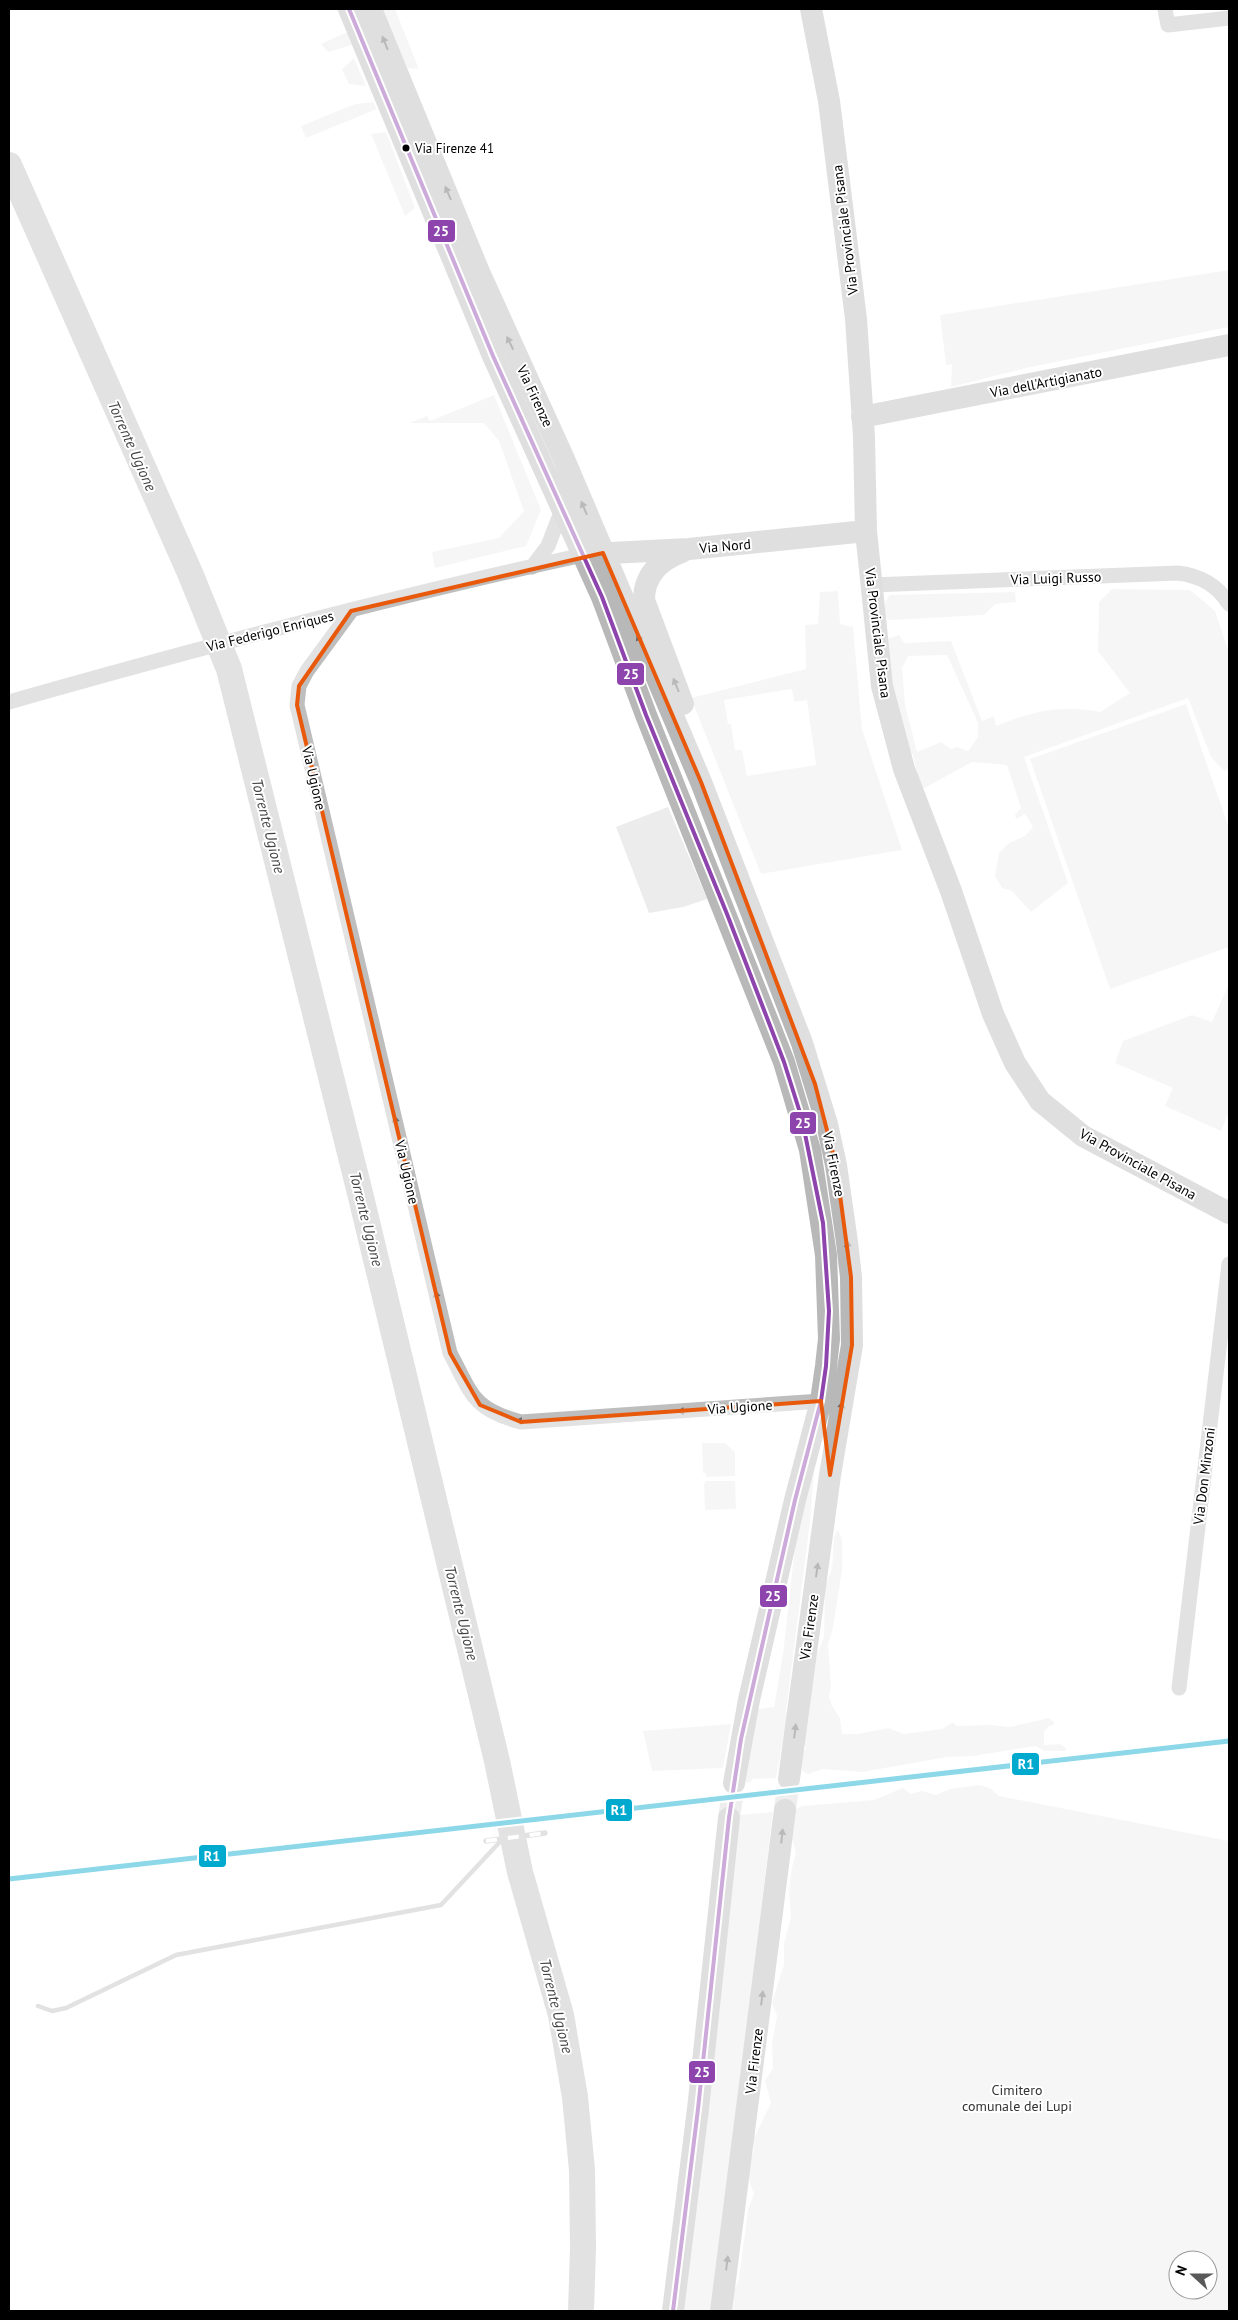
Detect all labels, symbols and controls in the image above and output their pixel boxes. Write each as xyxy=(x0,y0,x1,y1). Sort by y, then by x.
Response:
one-way arrow xyxy=(381,36,389,51)
place label: Via Firenze 41 xyxy=(414,140,494,157)
marker: Via Firenze 41 xyxy=(401,143,411,153)
street label: Via Provinciale Pisana xyxy=(828,164,862,297)
one-way arrow xyxy=(443,186,451,201)
line badge: 25 xyxy=(427,219,456,243)
text: 25 xyxy=(433,222,449,240)
one-way arrow xyxy=(506,336,515,351)
street label: Via Firenze xyxy=(512,361,557,430)
street label: Via dell'Artigianato xyxy=(988,362,1103,402)
water label: Torrente Ugione xyxy=(104,398,161,494)
one-way arrow xyxy=(579,501,587,515)
street label: Via Nord xyxy=(698,535,751,557)
street label: Via Provinciale Pisana xyxy=(861,566,895,699)
street label: Via Luigi Russo xyxy=(1009,567,1102,589)
street label: Via Federigo Enriques xyxy=(204,606,336,656)
one-way arrow xyxy=(636,634,644,648)
line badge: 25 xyxy=(616,662,645,686)
text: 25 xyxy=(623,665,639,683)
one-way arrow xyxy=(672,677,680,692)
street label: Via Ugione xyxy=(298,743,330,812)
water label: Torrente Ugione xyxy=(248,777,289,875)
line badge: 25 xyxy=(789,1111,817,1135)
text: 25 xyxy=(795,1114,811,1132)
one-way arrow xyxy=(392,1116,400,1131)
street label: Via Provinciale Pisana xyxy=(1075,1124,1200,1204)
street label: Via Firenze xyxy=(819,1129,849,1198)
street label: Via Ugione xyxy=(391,1137,423,1206)
water label: Torrente Ugione xyxy=(346,1170,387,1268)
one-way arrow xyxy=(844,1239,852,1255)
one-way arrow xyxy=(433,1291,441,1306)
street label: Via Ugione xyxy=(706,1396,773,1418)
one-way arrow xyxy=(838,1401,846,1417)
one-way arrow xyxy=(677,1407,693,1415)
one-way arrow xyxy=(514,1416,530,1424)
street label: Via Don Minzoni xyxy=(1189,1426,1219,1527)
one-way arrow xyxy=(813,1562,821,1578)
water label: Torrente Ugione xyxy=(441,1564,482,1662)
line badge: 25 xyxy=(759,1584,788,1608)
text: 25 xyxy=(765,1587,781,1605)
street label: Via Firenze xyxy=(795,1593,823,1662)
one-way arrow xyxy=(791,1723,799,1739)
line badge: R1 xyxy=(1011,1752,1040,1776)
text: R1 xyxy=(1018,1755,1034,1773)
line badge: R1 xyxy=(605,1798,633,1822)
text: R1 xyxy=(611,1801,627,1819)
one-way arrow xyxy=(778,1828,786,1844)
line badge: R1 xyxy=(198,1844,227,1868)
text: R1 xyxy=(204,1847,220,1865)
water label: Torrente Ugione xyxy=(536,1957,577,2055)
one-way arrow xyxy=(758,1989,766,2005)
street label: Via Firenze xyxy=(741,2027,767,2096)
line badge: 25 xyxy=(688,2060,716,2084)
text: 25 xyxy=(694,2063,710,2081)
park label: Cimitero comunale dei Lupi xyxy=(962,2081,1072,2115)
north arrow xyxy=(1168,2250,1218,2300)
one-way arrow xyxy=(724,2255,732,2271)
text: N xyxy=(1171,2263,1191,2278)

